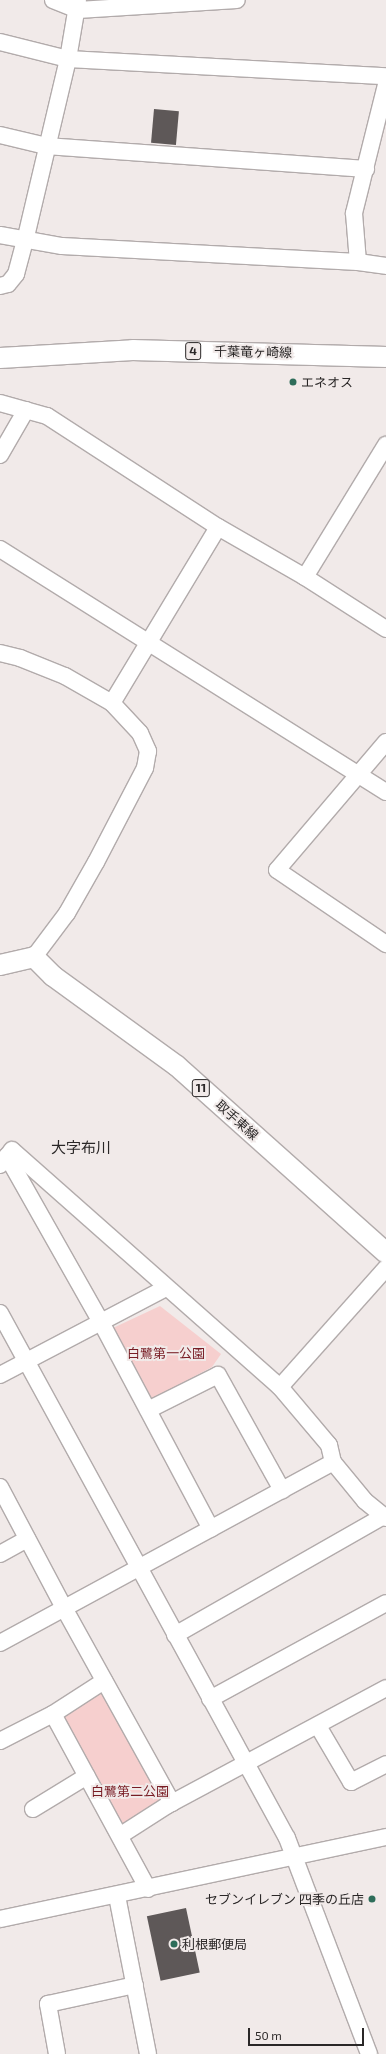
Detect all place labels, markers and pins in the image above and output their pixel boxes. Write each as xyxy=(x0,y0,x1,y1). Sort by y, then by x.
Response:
place label: エネオス xyxy=(301,374,353,390)
marker: エネオス xyxy=(288,377,298,387)
place label: セブンイレブン 四季の丘店 xyxy=(205,1891,364,1907)
marker: セブンイレブン 四季の丘店 xyxy=(367,1894,377,1904)
place label: 利根郵便局 xyxy=(182,1936,247,1952)
marker: 利根郵便局 xyxy=(169,1939,179,1949)

